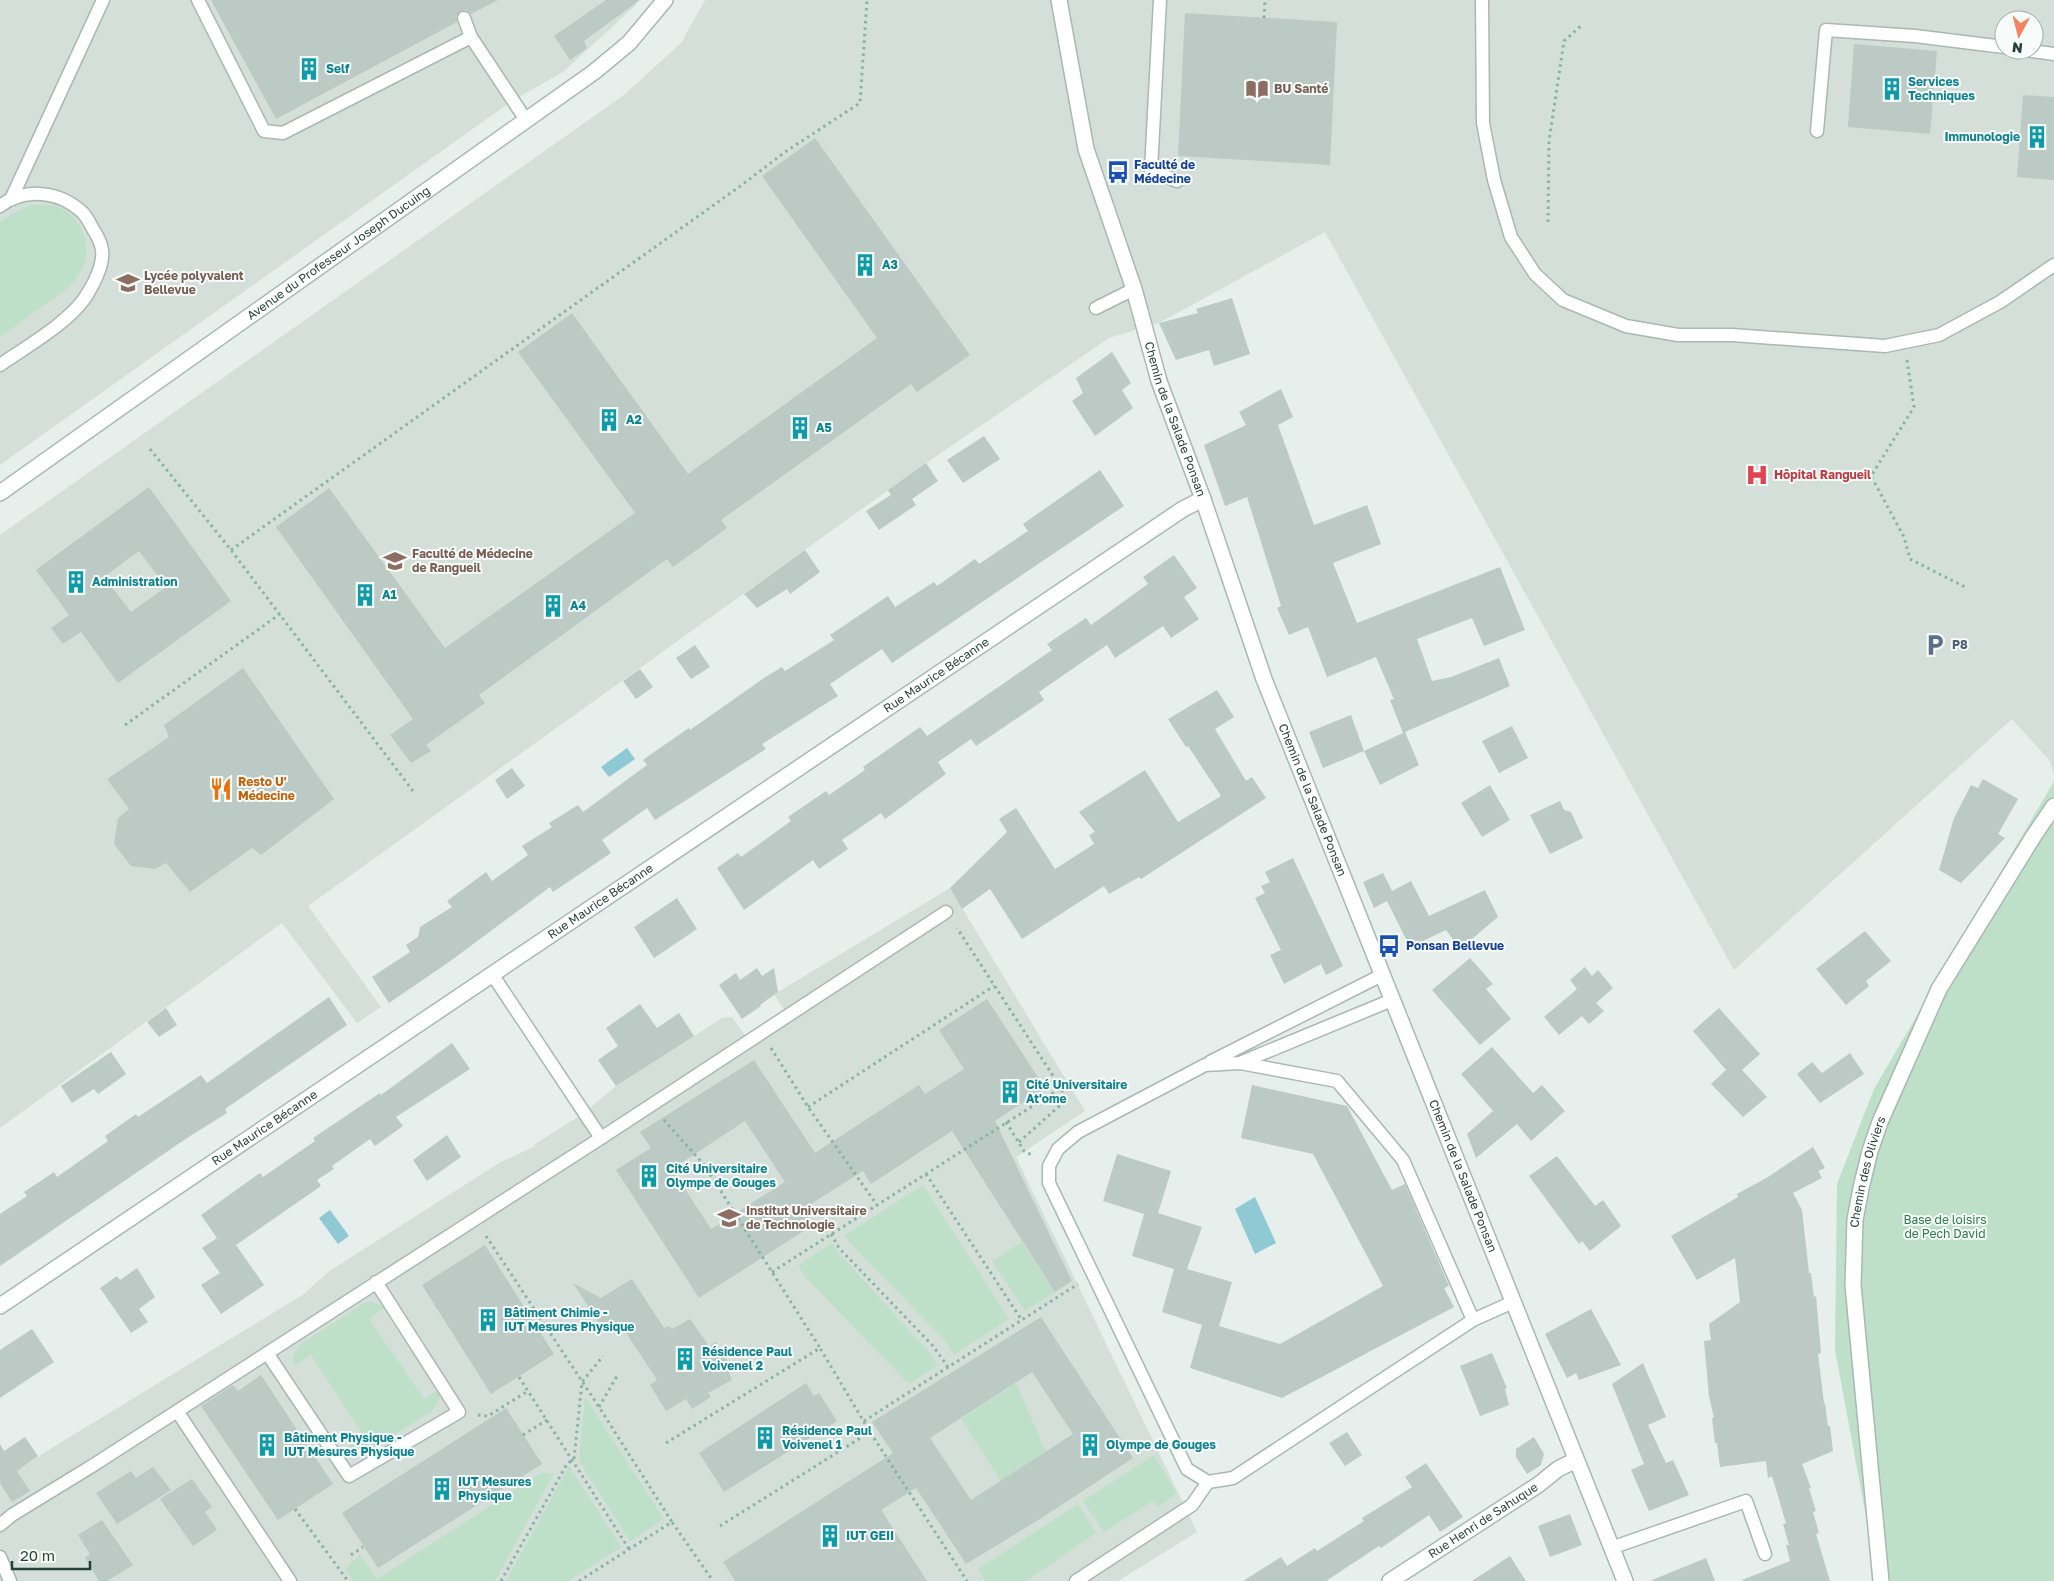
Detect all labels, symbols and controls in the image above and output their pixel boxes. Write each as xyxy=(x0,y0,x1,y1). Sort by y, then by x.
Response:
north arrow xyxy=(1994,10,2044,60)
text: N xyxy=(2011,39,2024,57)
building icon: Self xyxy=(296,56,322,82)
place label: Self xyxy=(326,61,350,76)
place label: Services Techniques xyxy=(1908,74,1975,103)
library icon: BU Santé xyxy=(1244,76,1270,102)
building icon: Services Techniques xyxy=(1879,76,1905,102)
place label: BU Santé xyxy=(1274,81,1328,96)
building icon: Immunologie xyxy=(2024,124,2050,150)
place label: Immunologie xyxy=(1944,129,2020,144)
place label: Faculté de Médecine xyxy=(1134,157,1195,186)
bus stop icon: Faculté de Médecine xyxy=(1105,159,1131,185)
street label: Avenue du Professeur Joseph Ducuing xyxy=(244,183,433,323)
building icon: A3 xyxy=(852,252,878,278)
place label: A3 xyxy=(882,257,898,272)
place label: Lycée polyvalent Bellevue xyxy=(144,268,244,297)
school or university icon: Lycée polyvalent Bellevue xyxy=(115,270,141,296)
street label: Chemin de la Salade Ponsan xyxy=(1142,340,1209,499)
building icon: A2 xyxy=(596,407,622,433)
place label: A2 xyxy=(626,412,642,427)
building icon: A5 xyxy=(787,415,813,441)
place label: A5 xyxy=(816,420,832,435)
hospital icon: Hôpital Rangueil xyxy=(1744,462,1770,488)
place label: Hôpital Rangueil xyxy=(1774,467,1871,482)
place label: Faculté de Médecine de Rangueil xyxy=(412,546,533,575)
school or university icon: Faculté de Médecine de Rangueil xyxy=(382,548,408,574)
building icon: Administration xyxy=(63,569,89,595)
place label: Administration xyxy=(92,574,178,589)
building icon: A1 xyxy=(352,582,378,608)
place label: A1 xyxy=(382,587,397,602)
building icon: A4 xyxy=(540,593,566,619)
place label: A4 xyxy=(570,598,587,613)
parking icon: P8 xyxy=(1922,632,1948,658)
street label: Rue Maurice Bécanne xyxy=(880,634,992,716)
place label: P8 xyxy=(1952,637,1968,652)
street label: Chemin de la Salade Ponsan xyxy=(1276,721,1350,878)
place label: Resto U' Médecine xyxy=(238,774,295,803)
restaurant icon: Resto U' Médecine xyxy=(208,776,234,802)
street label: Rue Maurice Bécanne xyxy=(545,860,656,942)
bus stop icon: Ponsan Bellevue xyxy=(1376,933,1402,959)
place label: Ponsan Bellevue xyxy=(1406,938,1504,953)
place label: Cité Universitaire At'ome xyxy=(1026,1077,1127,1106)
building icon: Cité Universitaire At'ome xyxy=(997,1079,1023,1105)
street label: Rue Maurice Bécanne xyxy=(209,1086,320,1168)
street label: Chemin de la Salade Ponsan xyxy=(1426,1097,1501,1254)
street label: Chemin des Oliviers xyxy=(1847,1114,1889,1228)
place label: Cité Universitaire Olympe de Gouges xyxy=(666,1161,776,1190)
building icon: Cité Universitaire Olympe de Gouges xyxy=(636,1163,662,1189)
place label: Institut Universitaire de Technologie xyxy=(746,1203,867,1232)
school or university icon: Institut Universitaire de Technologie xyxy=(716,1205,742,1231)
park label: Base de loisirs de Pech David xyxy=(1903,1212,1987,1241)
place label: Bâtiment Chimie - IUT Mesures Physique xyxy=(504,1305,634,1334)
building icon: Bâtiment Chimie - IUT Mesures Physique xyxy=(475,1307,501,1333)
place label: Résidence Paul Voivenel 2 xyxy=(702,1344,792,1373)
building icon: Résidence Paul Voivenel 2 xyxy=(672,1346,698,1372)
place label: Résidence Paul Voivenel 1 xyxy=(782,1423,872,1452)
building icon: Résidence Paul Voivenel 1 xyxy=(752,1425,778,1451)
place label: Bâtiment Physique - IUT Mesures Physique xyxy=(284,1430,414,1459)
building icon: Bâtiment Physique - IUT Mesures Physique xyxy=(254,1432,280,1458)
building icon: Olympe de Gouges xyxy=(1077,1432,1103,1458)
place label: Olympe de Gouges xyxy=(1106,1437,1216,1452)
place label: IUT Mesures Physique xyxy=(458,1474,532,1503)
building icon: IUT Mesures Physique xyxy=(429,1476,455,1502)
street label: Rue Henri de Sahuque xyxy=(1425,1479,1541,1561)
building icon: IUT GEII xyxy=(817,1523,843,1549)
place label: IUT GEII xyxy=(846,1528,894,1543)
scale bar xyxy=(12,1538,90,1570)
text: 20 m xyxy=(20,1546,55,1564)

